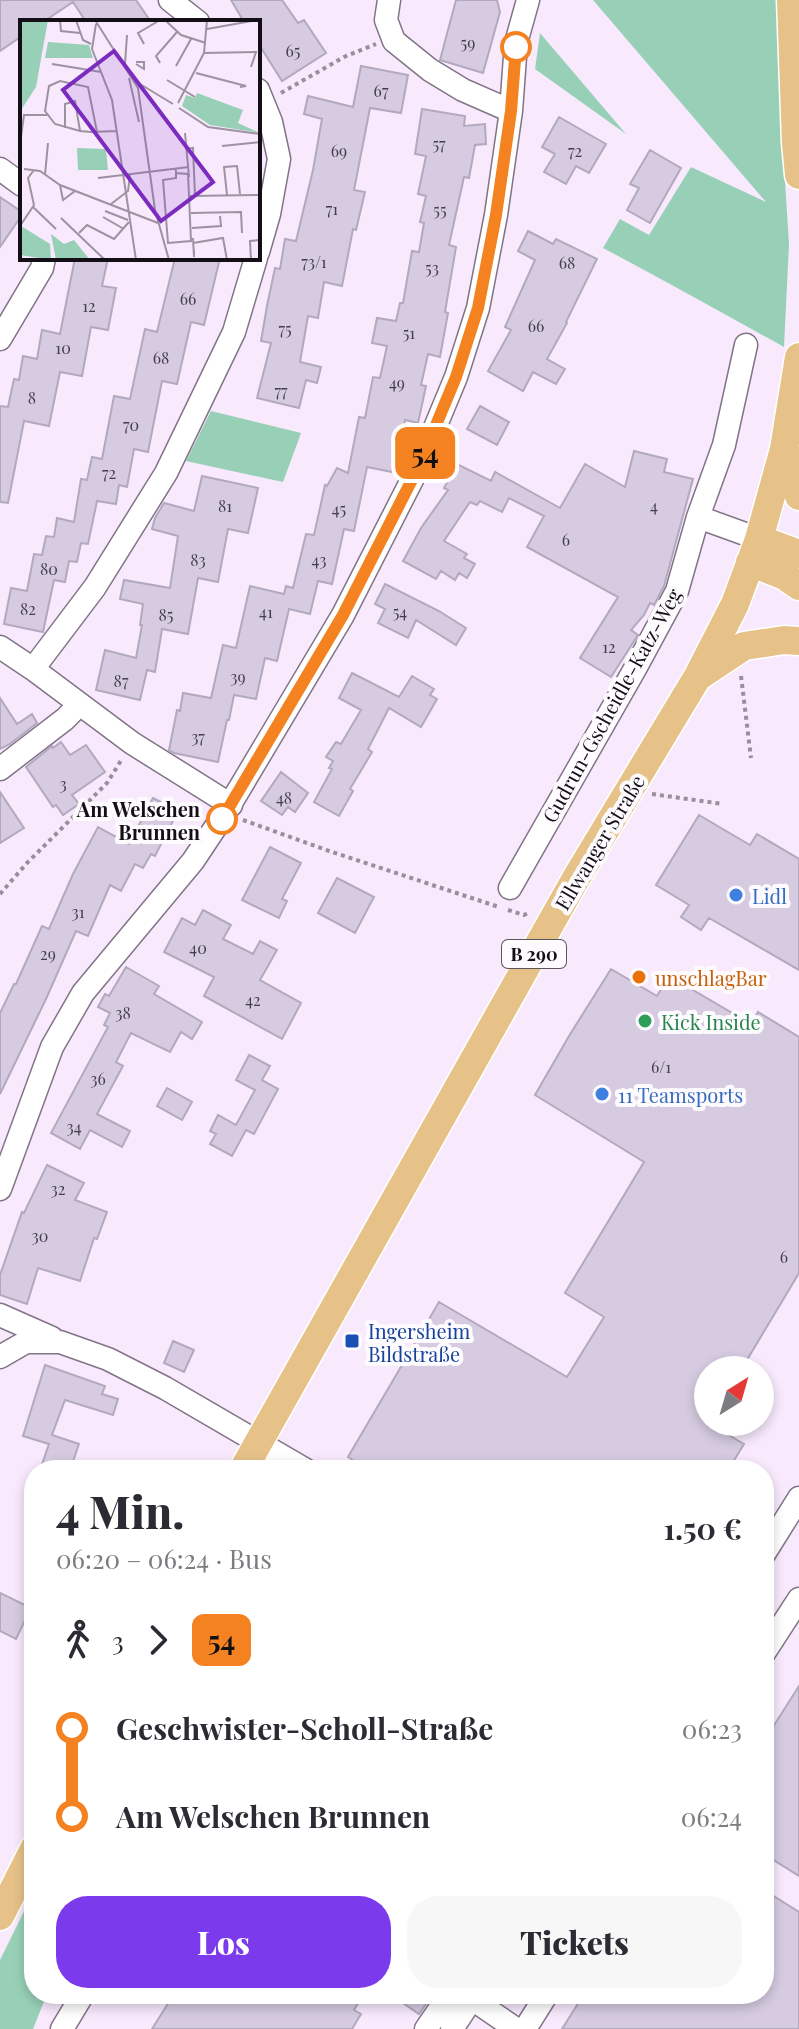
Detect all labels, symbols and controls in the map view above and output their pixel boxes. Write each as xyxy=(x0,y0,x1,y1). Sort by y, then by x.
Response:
inset map xyxy=(20,20,260,260)
house number: 59 xyxy=(461,32,475,53)
unlabelled marker xyxy=(501,32,531,62)
house number: 65 xyxy=(286,40,300,61)
house number: 67 xyxy=(374,80,389,101)
house number: 57 xyxy=(432,133,446,154)
house number: 69 xyxy=(331,140,347,161)
house number: 72 xyxy=(568,140,582,161)
house number: 71 xyxy=(326,198,338,219)
house number: 55 xyxy=(433,199,447,220)
house number: 73/1 xyxy=(301,251,327,272)
house number: 68 xyxy=(559,252,575,273)
house number: 53 xyxy=(425,257,439,278)
house number: 66 xyxy=(180,288,196,309)
house number: 12 xyxy=(82,295,96,316)
house number: 66 xyxy=(528,315,544,336)
house number: 75 xyxy=(278,318,292,339)
house number: 51 xyxy=(403,322,415,343)
house number: 10 xyxy=(55,337,71,358)
house number: 68 xyxy=(153,347,169,368)
house number: 49 xyxy=(389,372,405,393)
house number: 77 xyxy=(275,380,288,401)
house number: 8 xyxy=(28,387,36,408)
house number: 70 xyxy=(123,414,139,435)
line badge: 54 xyxy=(389,427,461,479)
text: 54 xyxy=(411,434,439,471)
house number: 72 xyxy=(102,462,116,483)
house number: 81 xyxy=(218,495,232,516)
house number: 4 xyxy=(650,495,658,516)
house number: 45 xyxy=(332,498,346,519)
house number: 6 xyxy=(562,529,570,550)
house number: 83 xyxy=(190,549,206,570)
house number: 43 xyxy=(312,549,326,570)
house number: 80 xyxy=(40,558,58,579)
street label: Gudrun-Gscheidle-Katz-Weg xyxy=(535,583,687,827)
house number: 82 xyxy=(20,598,36,619)
house number: 41 xyxy=(259,601,273,622)
house number: 54 xyxy=(393,601,407,622)
house number: 85 xyxy=(159,604,173,625)
house number: 12 xyxy=(602,636,616,657)
house number: 39 xyxy=(230,666,246,687)
house number: 87 xyxy=(114,670,129,691)
house number: 37 xyxy=(191,726,205,747)
street label: Ellwanger Straße xyxy=(548,769,650,915)
house number: 3 xyxy=(59,773,67,794)
house number: 48 xyxy=(276,787,292,808)
place label: Am Welschen Brunnen xyxy=(76,795,201,845)
marker: Am Welschen Brunnen xyxy=(207,804,237,834)
place label: Lidl xyxy=(752,882,787,909)
marker: Lidl xyxy=(727,886,745,904)
house number: 31 xyxy=(71,901,85,922)
house number: 40 xyxy=(189,937,207,958)
road number: B 290 xyxy=(502,940,566,968)
house number: 29 xyxy=(40,943,56,964)
place label: unschlagBar xyxy=(655,964,767,991)
marker: unschlagBar xyxy=(630,968,648,986)
house number: 42 xyxy=(245,989,261,1010)
house number: 38 xyxy=(115,1002,131,1023)
place label: Kick Inside xyxy=(661,1008,761,1035)
marker: Kick Inside xyxy=(636,1012,654,1030)
house number: 6/1 xyxy=(651,1056,671,1077)
house number: 36 xyxy=(90,1068,106,1089)
place label: 11 Teamsports xyxy=(618,1081,743,1108)
marker: 11 Teamsports xyxy=(593,1085,611,1103)
house number: 34 xyxy=(66,1116,82,1137)
house number: 32 xyxy=(51,1178,65,1199)
house number: 30 xyxy=(32,1225,48,1246)
house number: 6 xyxy=(780,1246,788,1267)
place label: Ingersheim Bildstraße xyxy=(368,1317,471,1367)
marker: Ingersheim Bildstraße xyxy=(343,1332,361,1350)
north arrow xyxy=(694,1356,774,1436)
map controls xyxy=(694,1356,774,1436)
text: 4 Min. xyxy=(56,1481,184,1540)
text: 1.50 € xyxy=(664,1508,742,1548)
text: 06:20 – 06:24 · Bus xyxy=(56,1541,272,1576)
icon: walk xyxy=(56,1618,100,1662)
icon: forward xyxy=(136,1618,180,1662)
text: 54 xyxy=(208,1621,235,1658)
text: 3 xyxy=(112,1623,124,1658)
text: Geschwister-Scholl-Straße xyxy=(116,1708,493,1748)
text: 06:23 xyxy=(682,1711,742,1746)
text: Am Welschen Brunnen xyxy=(116,1796,430,1836)
text: 06:24 xyxy=(681,1799,742,1834)
button: Los xyxy=(56,1896,391,1988)
button: Tickets xyxy=(407,1896,742,1988)

